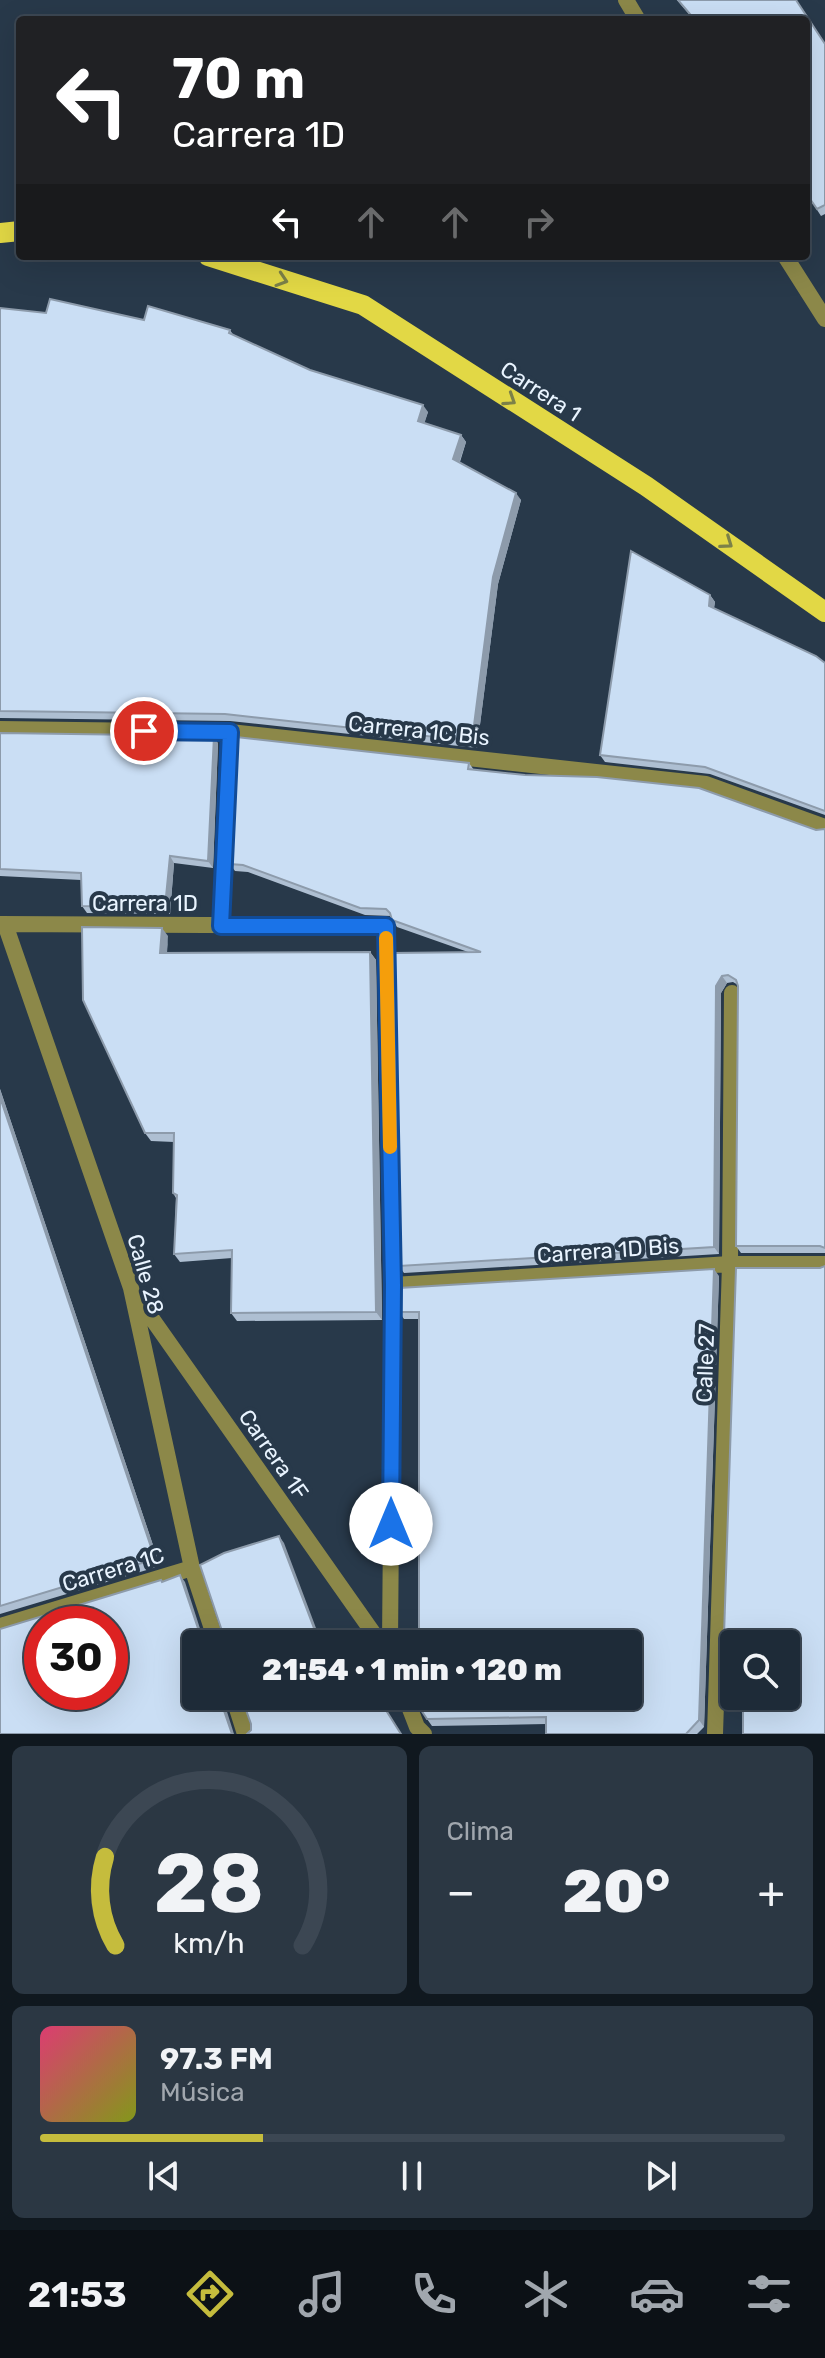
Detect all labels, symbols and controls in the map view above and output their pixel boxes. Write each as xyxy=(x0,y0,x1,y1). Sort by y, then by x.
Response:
text: 70 m xyxy=(172,46,305,112)
icon: left xyxy=(40,48,144,152)
text: Carrera 1D xyxy=(172,113,345,156)
icon: left xyxy=(265,200,309,244)
icon: ahead xyxy=(349,200,393,244)
icon: ahead xyxy=(433,200,477,244)
icon: right xyxy=(517,200,561,244)
one-way arrow xyxy=(274,270,288,286)
street label: Carrera 1 xyxy=(495,355,586,427)
one-way arrow xyxy=(502,390,516,405)
one-way arrow xyxy=(719,533,733,548)
pin xyxy=(110,697,178,765)
icon: arrive xyxy=(122,709,166,753)
street label: Carrera 1C Bis xyxy=(347,710,491,751)
street label: Carrera 1D xyxy=(92,890,198,917)
street label: Calle 28 xyxy=(121,1231,170,1317)
street label: Carrera 1D Bis xyxy=(536,1232,680,1269)
street label: Calle 27 xyxy=(691,1323,720,1403)
street label: Carrera 1F xyxy=(233,1404,314,1504)
position arrow xyxy=(349,1482,433,1566)
street label: Carrera 1C xyxy=(59,1541,167,1598)
speed limit sign: 30 xyxy=(24,1606,128,1710)
map controls xyxy=(720,1630,800,1710)
button: search xyxy=(720,1630,800,1710)
text: 21:54 · 1 min · 120 m xyxy=(262,1652,562,1688)
text: Clima xyxy=(447,1816,514,1847)
text: 28 xyxy=(154,1834,264,1933)
text: 20° xyxy=(562,1856,670,1927)
text: − xyxy=(447,1866,475,1918)
text: + xyxy=(758,1866,785,1918)
text: km/h xyxy=(174,1926,245,1960)
text: 97.3 FM xyxy=(160,2041,273,2077)
text: Música xyxy=(160,2077,245,2108)
icon: previous xyxy=(142,2154,186,2198)
icon: pause xyxy=(390,2154,434,2198)
icon: next xyxy=(639,2154,683,2198)
icon: directions xyxy=(182,2266,238,2322)
icon: music xyxy=(294,2266,350,2322)
icon: phone xyxy=(406,2266,462,2322)
icon: climate xyxy=(518,2266,574,2322)
icon: car xyxy=(629,2266,685,2322)
icon: filters xyxy=(741,2266,797,2322)
text: 21:53 xyxy=(28,2273,127,2316)

